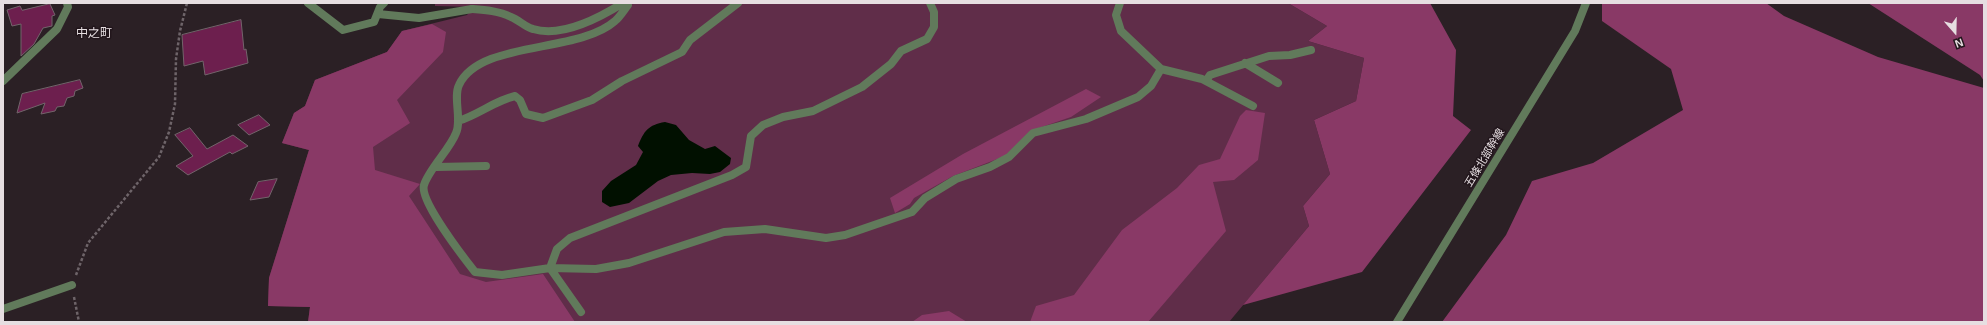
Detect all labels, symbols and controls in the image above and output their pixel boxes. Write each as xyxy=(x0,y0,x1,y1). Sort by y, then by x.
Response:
north arrow xyxy=(1935,12,1975,52)
district label: 中之町 xyxy=(76,27,112,41)
text: N xyxy=(1953,36,1965,50)
street label: 五條北部幹線 xyxy=(1462,126,1508,190)

